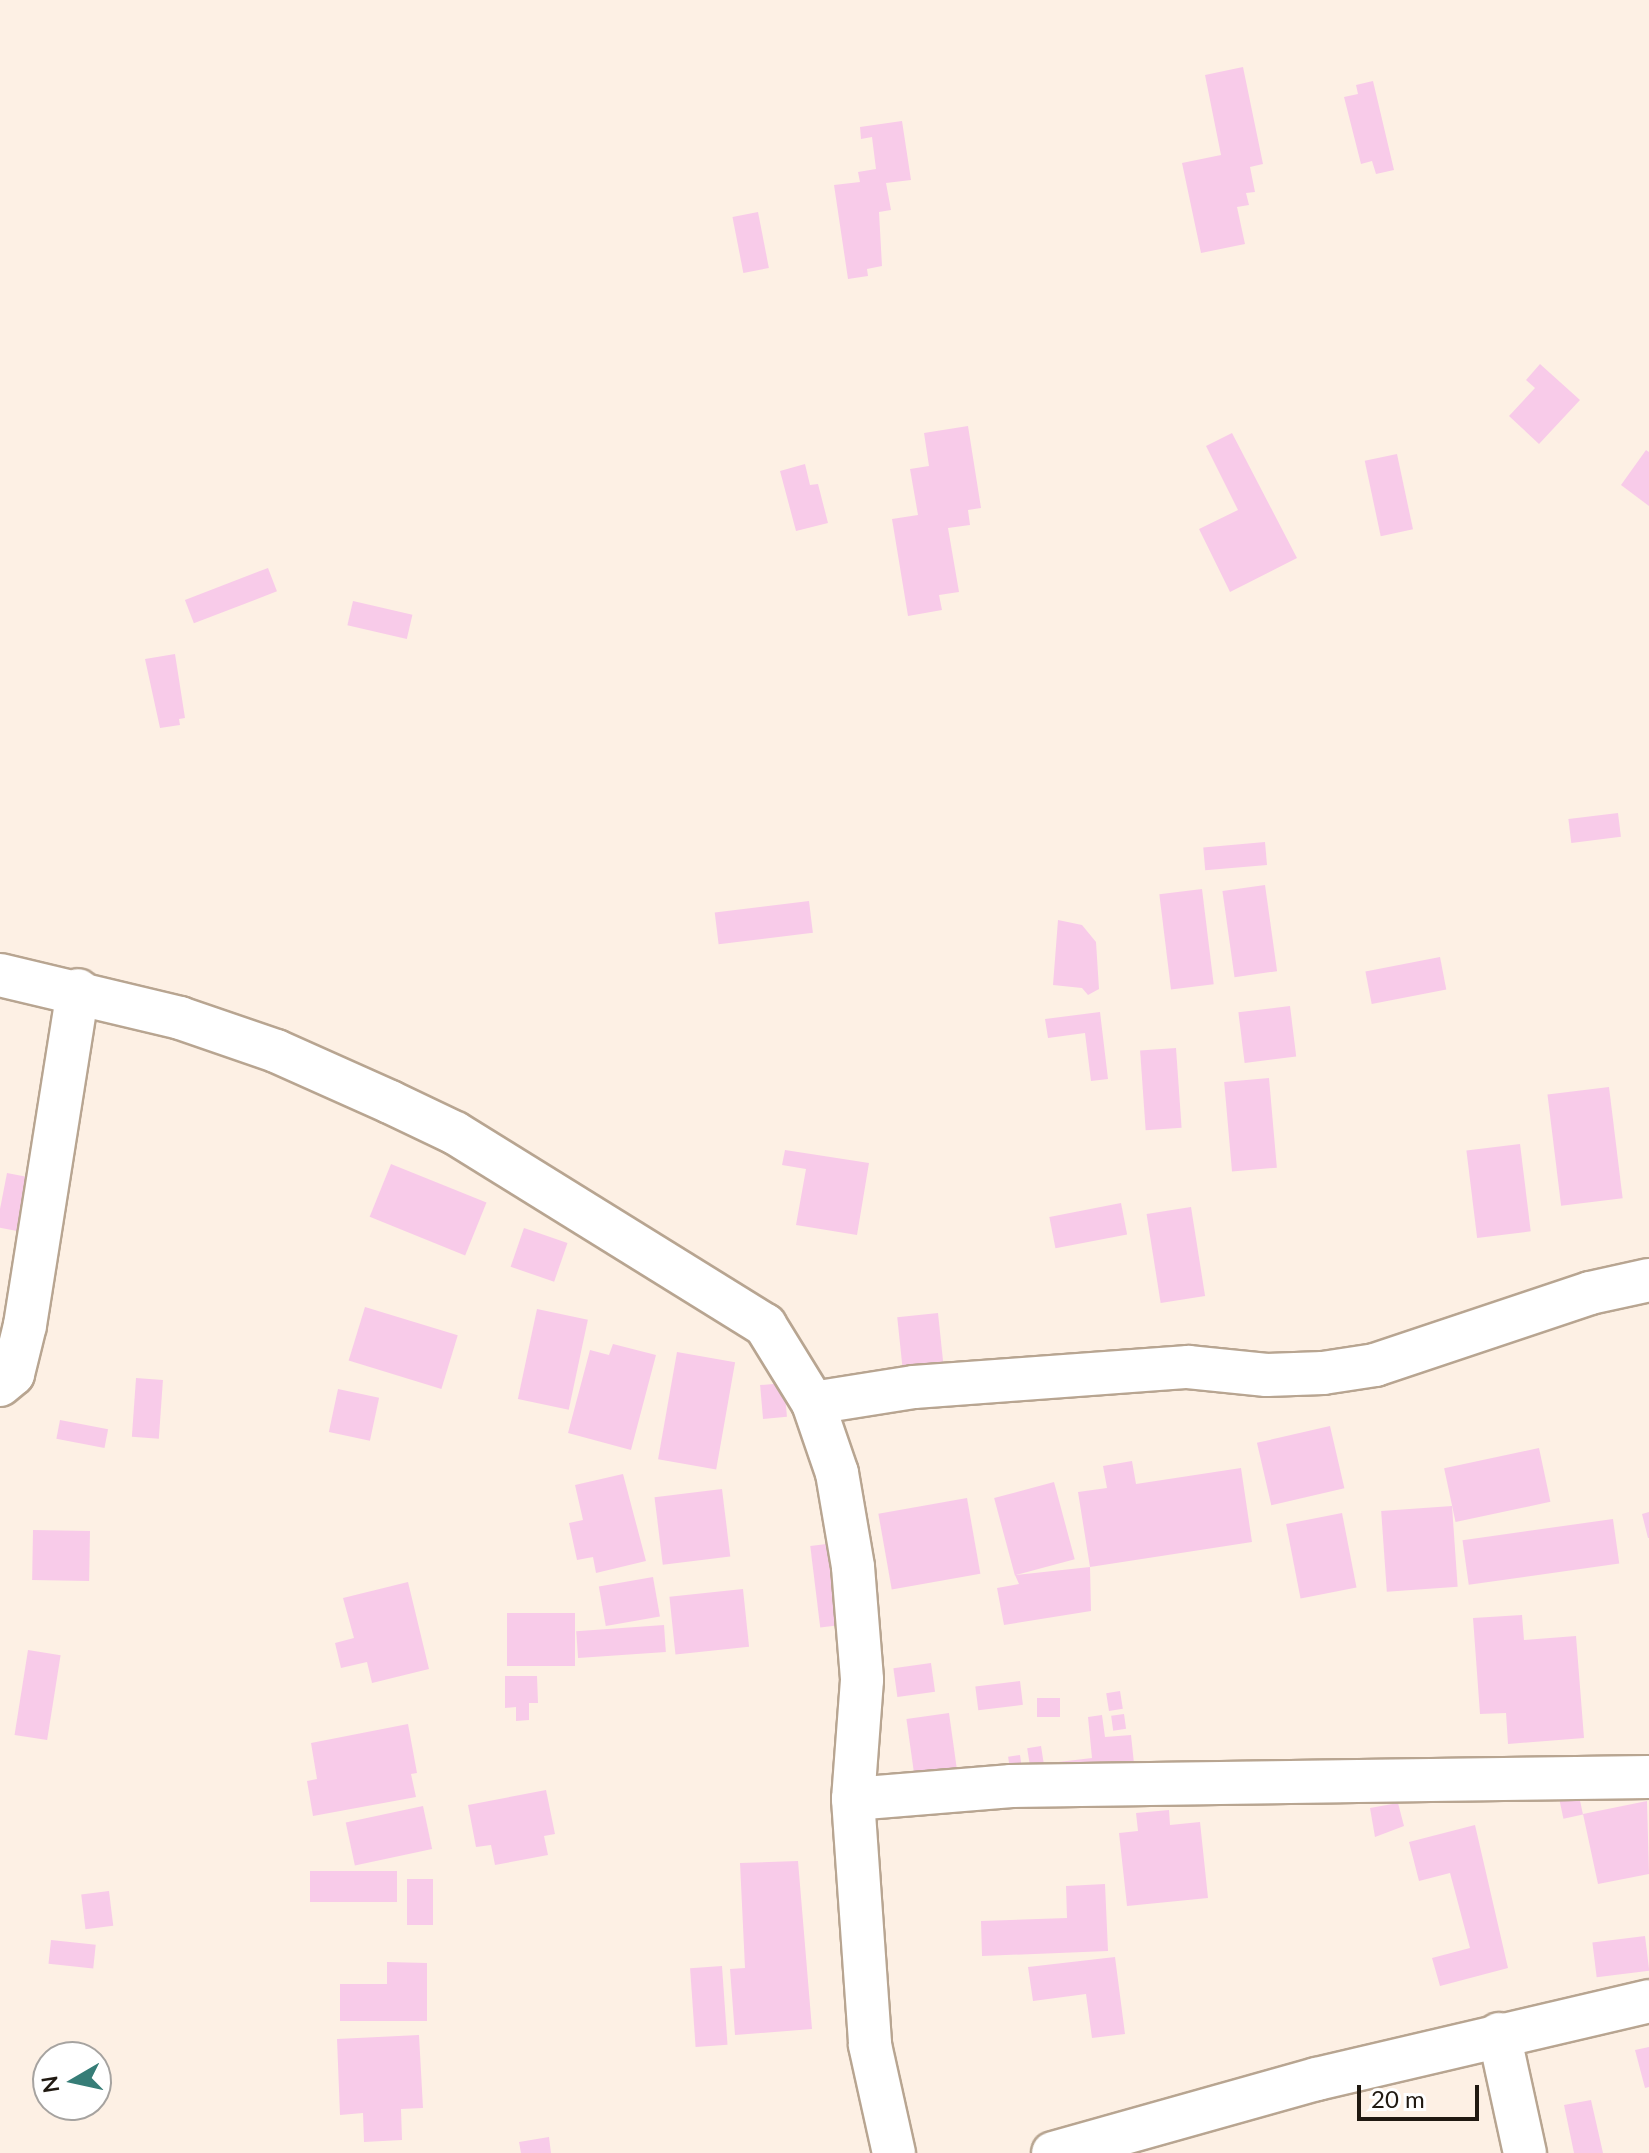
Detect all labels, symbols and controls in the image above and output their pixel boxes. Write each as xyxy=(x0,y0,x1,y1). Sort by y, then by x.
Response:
north arrow xyxy=(32,2041,112,2121)
scale bar xyxy=(1361,2069,1483,2119)
text: N xyxy=(35,2074,64,2095)
text: 20 m xyxy=(1371,2084,1425,2113)

